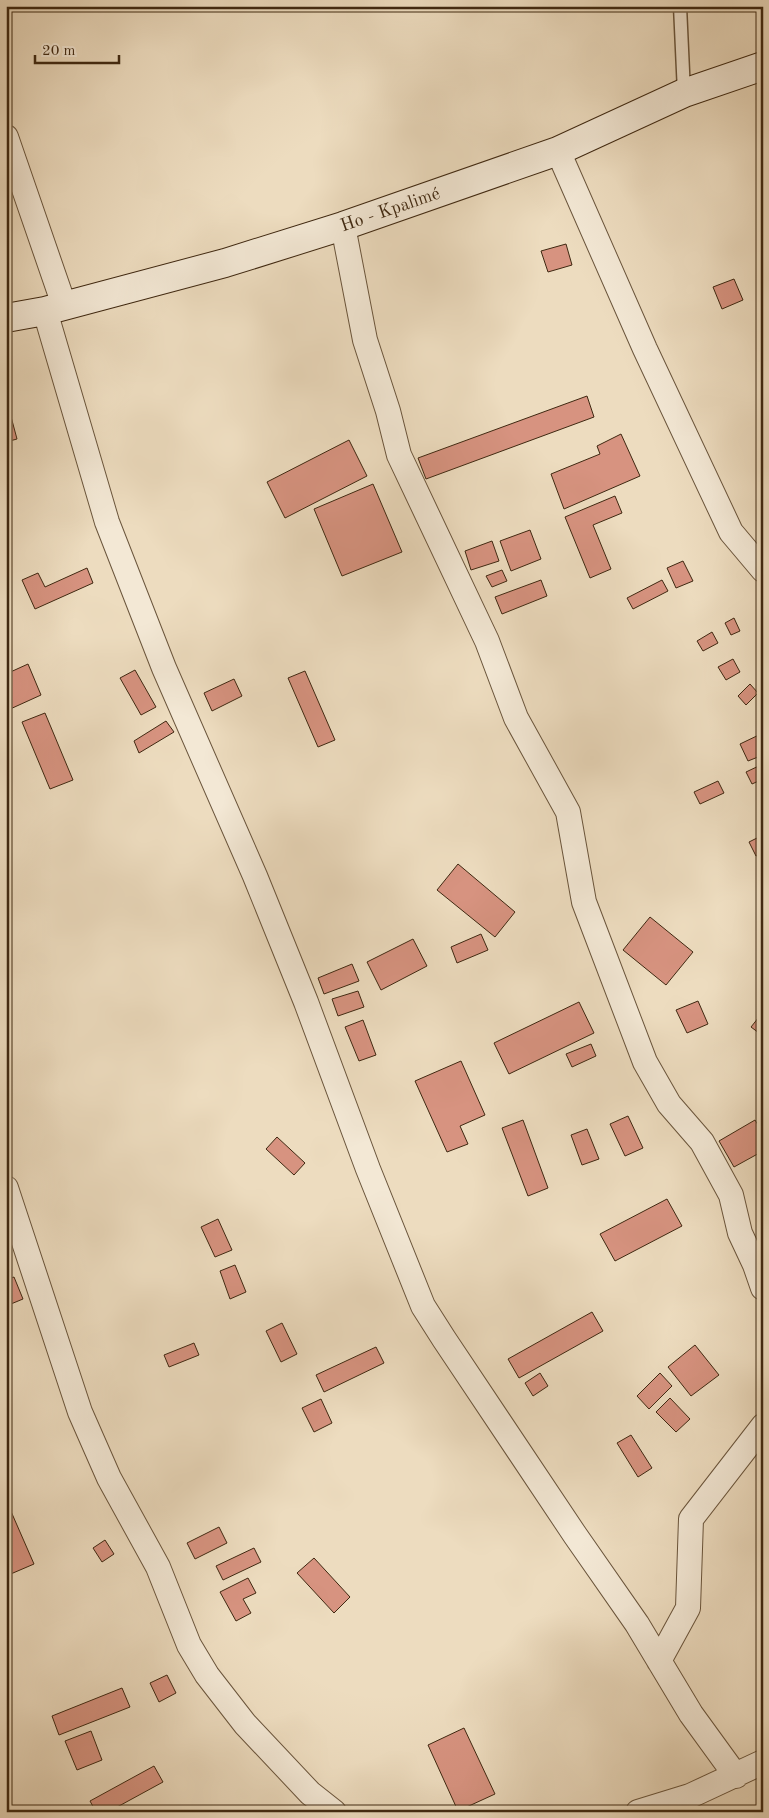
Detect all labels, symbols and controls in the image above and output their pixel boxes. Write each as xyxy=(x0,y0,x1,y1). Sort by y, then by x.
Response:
scale bar xyxy=(35,32,119,64)
text: 20 m xyxy=(42,44,76,59)
street label: Ho - Kpalimé xyxy=(338,185,442,235)

